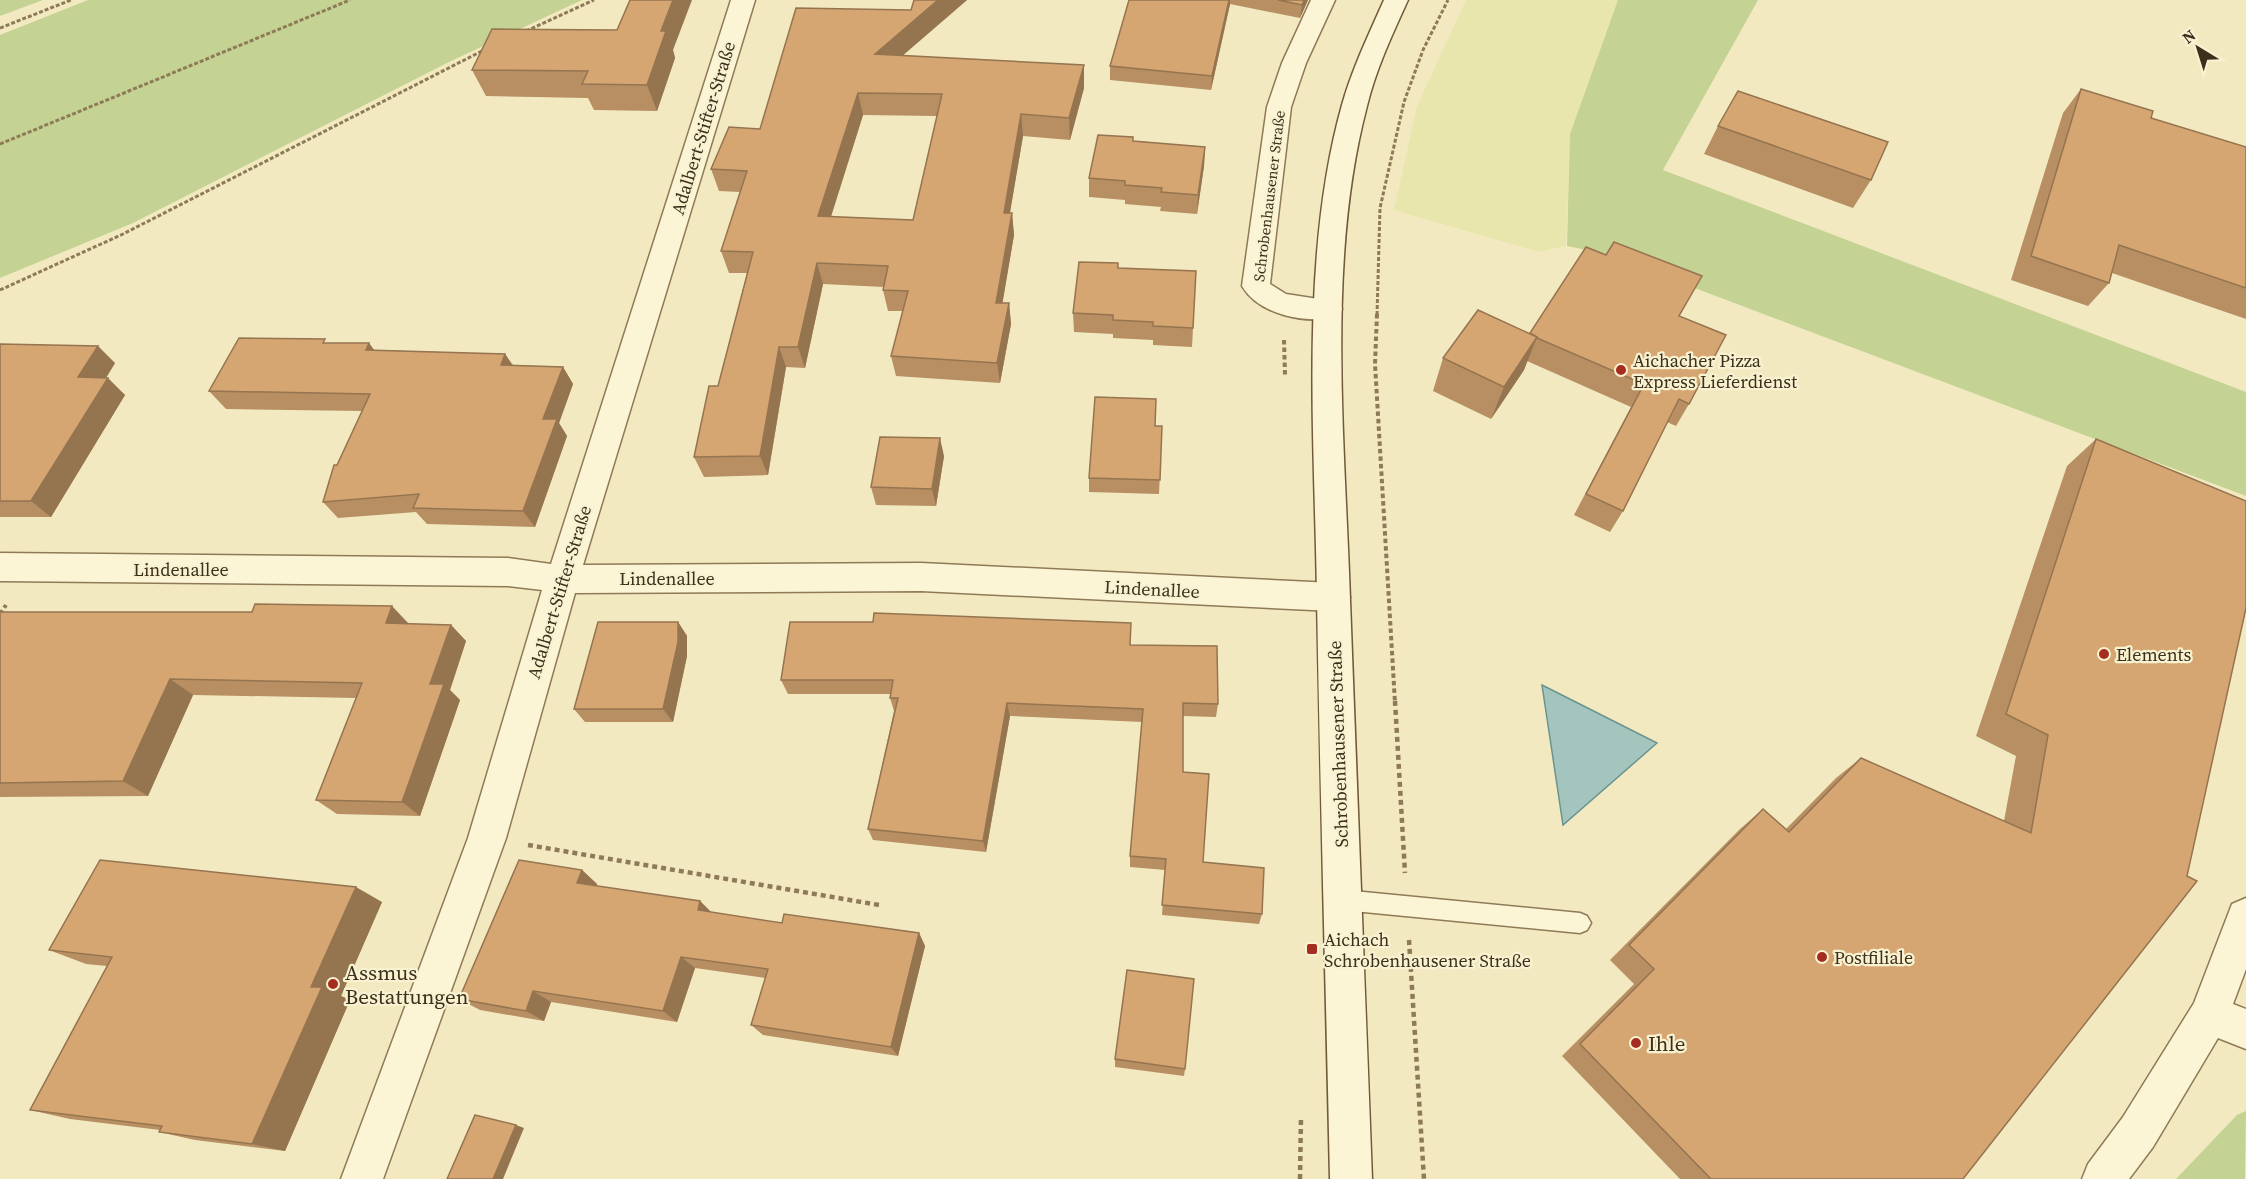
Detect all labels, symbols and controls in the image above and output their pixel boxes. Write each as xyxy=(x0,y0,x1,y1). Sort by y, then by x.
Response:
north arrow xyxy=(2168,18,2228,78)
text: N xyxy=(2177,24,2200,48)
street label: Adalbert-Stifter-Straße xyxy=(665,38,741,218)
street label: Schrobenhausener Straße xyxy=(1248,109,1290,283)
place label: Aichacher Pizza Express Lieferdienst xyxy=(1633,348,1797,394)
marker: Aichacher Pizza Express Lieferdienst xyxy=(1614,363,1628,377)
street label: Adalbert-Stifter-Straße xyxy=(521,502,597,682)
street label: Lindenallee xyxy=(133,557,229,582)
street label: Lindenallee xyxy=(619,566,715,591)
street label: Lindenallee xyxy=(1104,574,1200,604)
street label: Schrobenhausener Straße xyxy=(1322,640,1354,848)
place label: Elements xyxy=(2116,642,2191,667)
marker: Elements xyxy=(2097,647,2111,661)
place label: Aichach Schrobenhausener Straße xyxy=(1324,927,1531,973)
marker: Aichach Schrobenhausener Straße xyxy=(1305,942,1319,956)
place label: Postfiliale xyxy=(1834,945,1913,970)
marker: Postfiliale xyxy=(1815,950,1829,964)
place label: Assmus Bestattungen xyxy=(345,958,469,1011)
marker: Assmus Bestattungen xyxy=(326,977,340,991)
place label: Ihle xyxy=(1648,1029,1685,1058)
marker: Ihle xyxy=(1629,1036,1643,1050)

